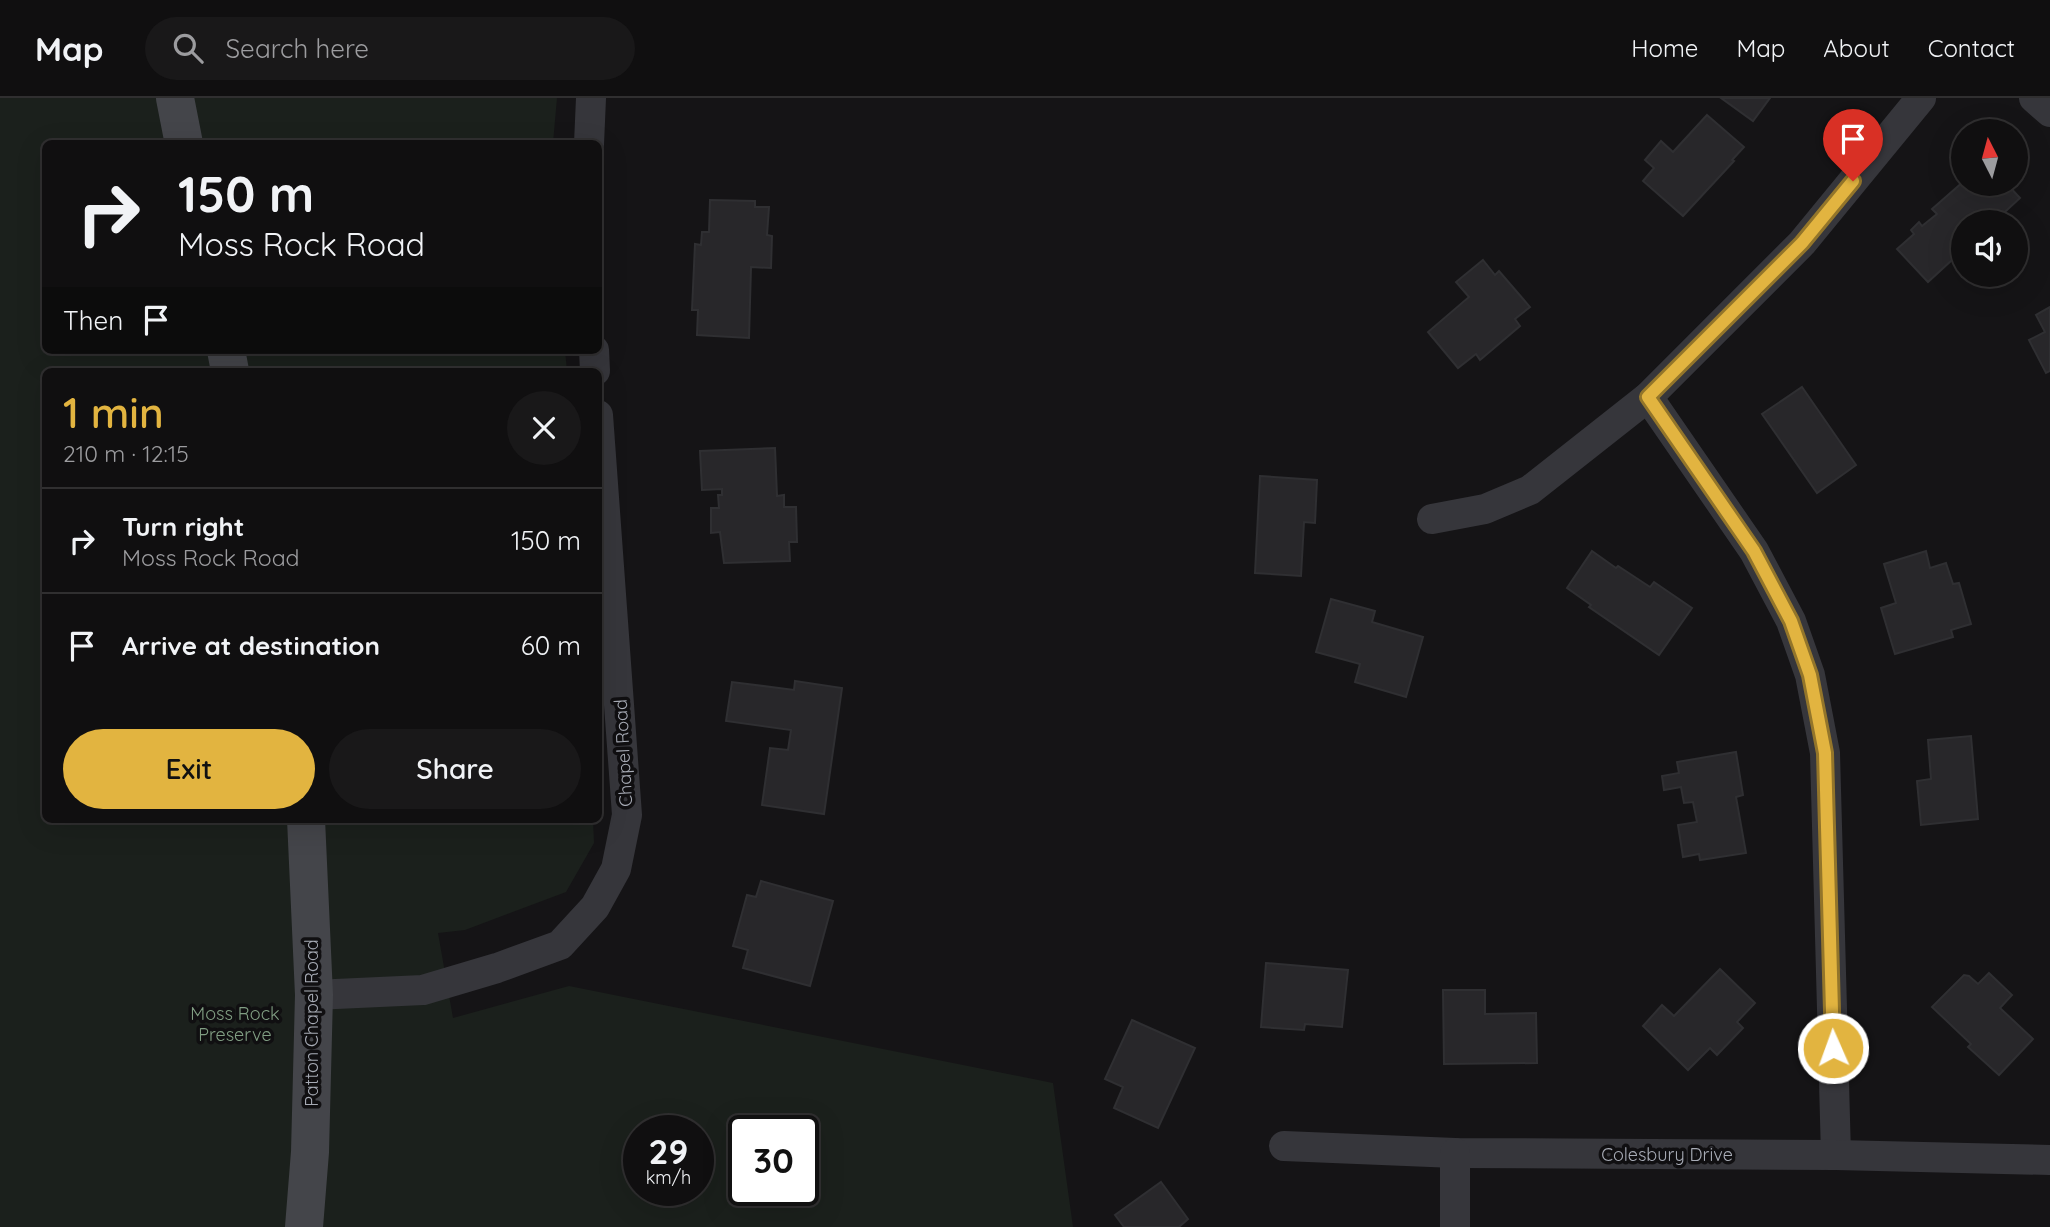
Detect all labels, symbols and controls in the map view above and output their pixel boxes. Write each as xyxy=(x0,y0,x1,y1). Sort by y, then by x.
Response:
search box xyxy=(145,17,635,80)
text: Map xyxy=(35,28,103,69)
icon: search xyxy=(169,29,207,67)
text: Search here xyxy=(225,32,369,65)
text: Home xyxy=(1631,33,1698,63)
text: Map xyxy=(1736,33,1785,63)
text: About xyxy=(1823,33,1890,63)
text: Contact xyxy=(1928,33,2015,63)
pin xyxy=(1823,109,1883,181)
north arrow xyxy=(1951,119,2028,196)
map controls xyxy=(1951,119,2028,287)
icon: arrive xyxy=(1834,120,1872,158)
text: 150 m xyxy=(178,163,314,224)
icon: right xyxy=(63,168,154,259)
button: sound xyxy=(1951,210,2028,287)
text: Moss Rock Road xyxy=(178,224,425,264)
icon: arrive xyxy=(137,301,175,339)
text: Then xyxy=(63,304,123,337)
text: 1 min xyxy=(63,386,164,439)
button: close xyxy=(507,391,581,465)
text: 210 m · 12:15 xyxy=(63,439,189,468)
text: Turn right xyxy=(122,510,244,543)
icon: right xyxy=(63,522,101,560)
text: 150 m xyxy=(511,524,581,557)
text: Moss Rock Road xyxy=(122,543,300,572)
icon: arrive xyxy=(63,627,101,665)
text: Arrive at destination xyxy=(122,629,380,662)
text: 60 m xyxy=(521,629,581,662)
street label: Chapel Road xyxy=(609,699,637,807)
button: Exit xyxy=(63,729,315,809)
button: Share xyxy=(329,729,581,809)
street label: Patton Chapel Road xyxy=(300,939,323,1107)
park label: Moss Rock Preserve xyxy=(190,1002,280,1046)
position arrow xyxy=(1796,1011,1870,1085)
speed limit sign: 30 xyxy=(728,1115,819,1206)
text: 29 xyxy=(649,1129,688,1173)
street label: Colesbury Drive xyxy=(1601,1143,1733,1166)
text: km/h xyxy=(646,1166,691,1189)

